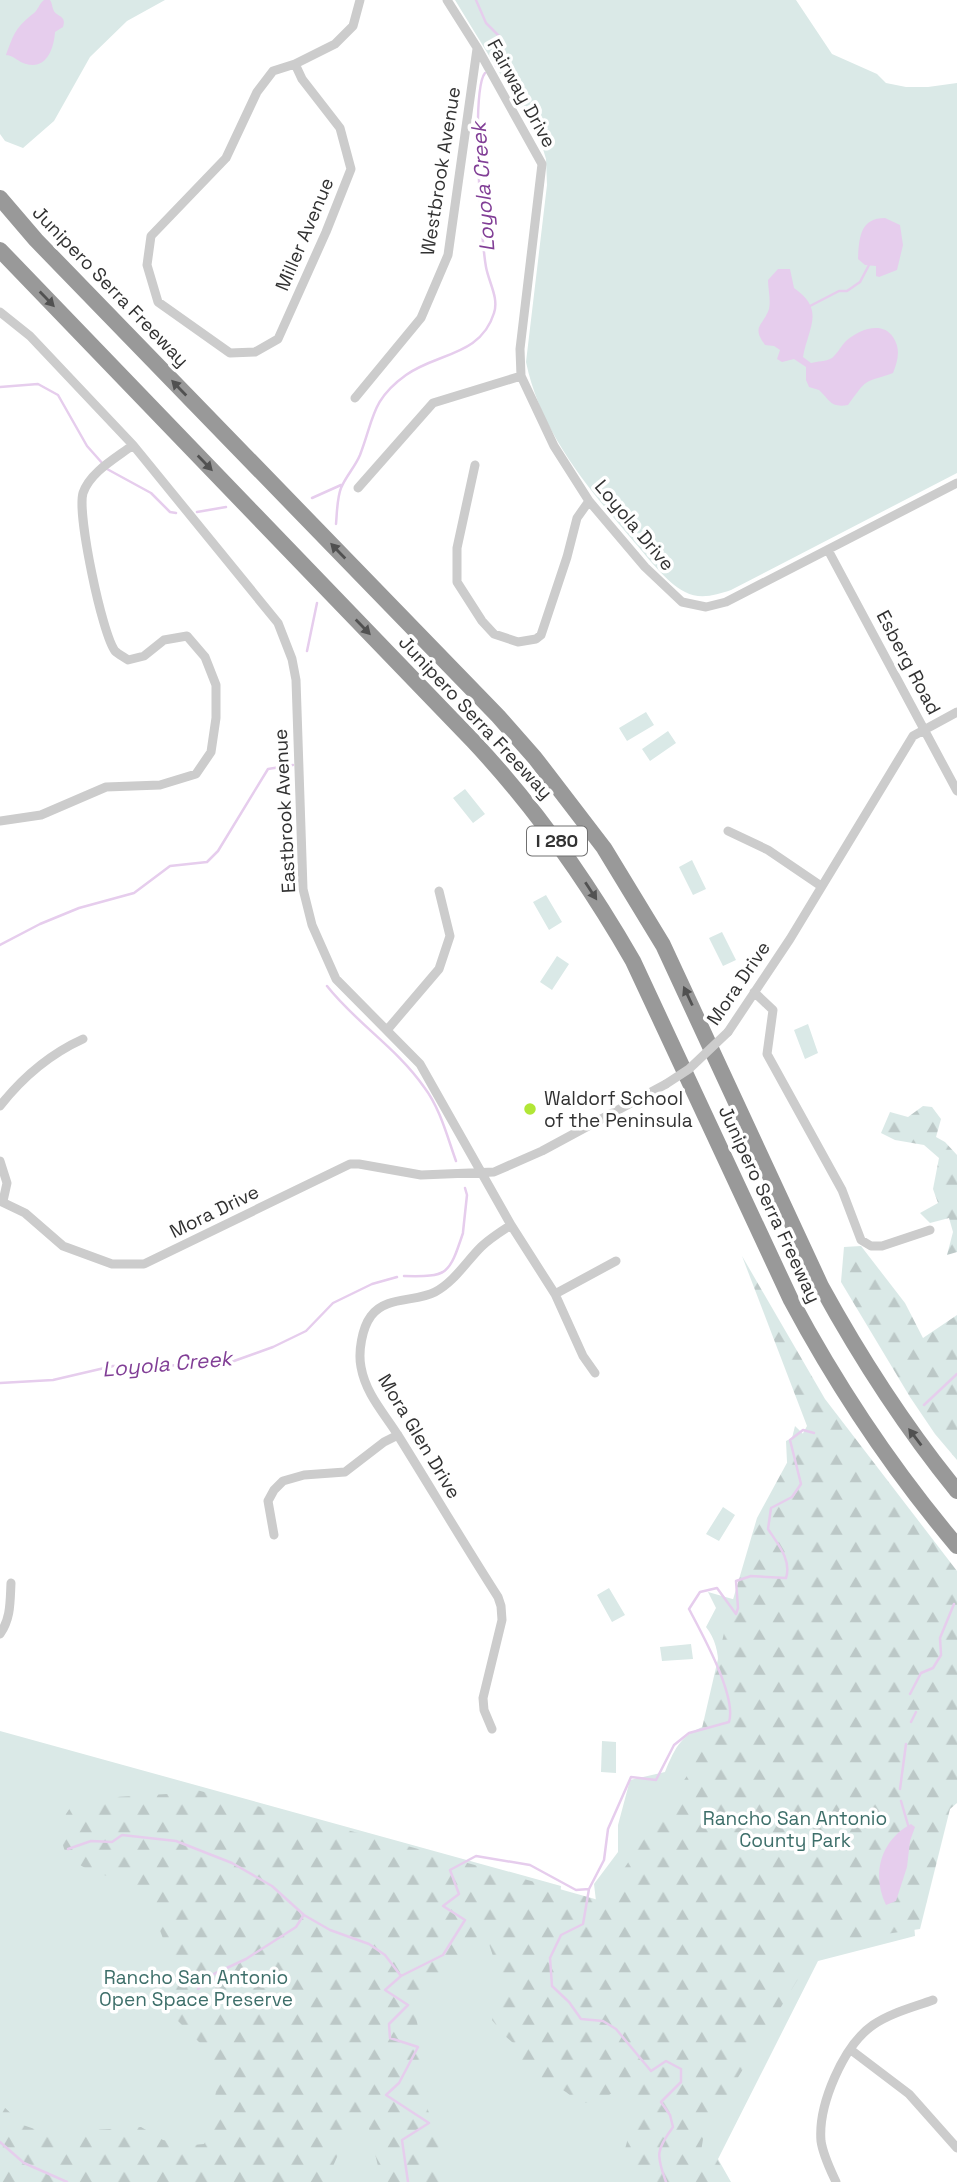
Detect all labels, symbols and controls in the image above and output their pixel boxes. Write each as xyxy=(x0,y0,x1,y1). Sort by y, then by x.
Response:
street label: Fairway Drive xyxy=(481,34,562,152)
street label: Westbrook Avenue xyxy=(415,85,466,257)
water label: Loyola Creek xyxy=(464,119,501,253)
street label: Miller Avenue xyxy=(269,174,340,295)
street label: Junipero Serra Freeway xyxy=(27,200,194,372)
one-way arrow xyxy=(38,290,54,307)
one-way arrow xyxy=(171,379,188,396)
one-way arrow xyxy=(196,454,212,471)
street label: Loyola Drive xyxy=(589,475,680,576)
one-way arrow xyxy=(330,543,346,560)
street label: Esberg Road xyxy=(871,606,947,719)
one-way arrow xyxy=(354,618,371,635)
street label: Junipero Serra Freeway xyxy=(393,630,558,805)
street label: Eastbrook Avenue xyxy=(268,728,301,894)
road number: I 280 xyxy=(527,826,587,856)
one-way arrow xyxy=(585,881,598,900)
street label: Mora Drive xyxy=(701,936,776,1030)
one-way arrow xyxy=(683,986,694,1006)
place label: Waldorf School of the Peninsula xyxy=(544,1086,693,1133)
marker: Waldorf School of the Peninsula xyxy=(522,1101,538,1117)
street label: Junipero Serra Freeway xyxy=(713,1101,826,1307)
street label: Mora Drive xyxy=(165,1179,263,1244)
water label: Loyola Creek xyxy=(101,1344,236,1383)
street label: Mora Glen Drive xyxy=(372,1369,467,1503)
one-way arrow xyxy=(908,1428,922,1447)
park label: Rancho San Antonio County Park xyxy=(703,1806,887,1853)
park label: Rancho San Antonio Open Space Preserve xyxy=(99,1965,293,2012)

